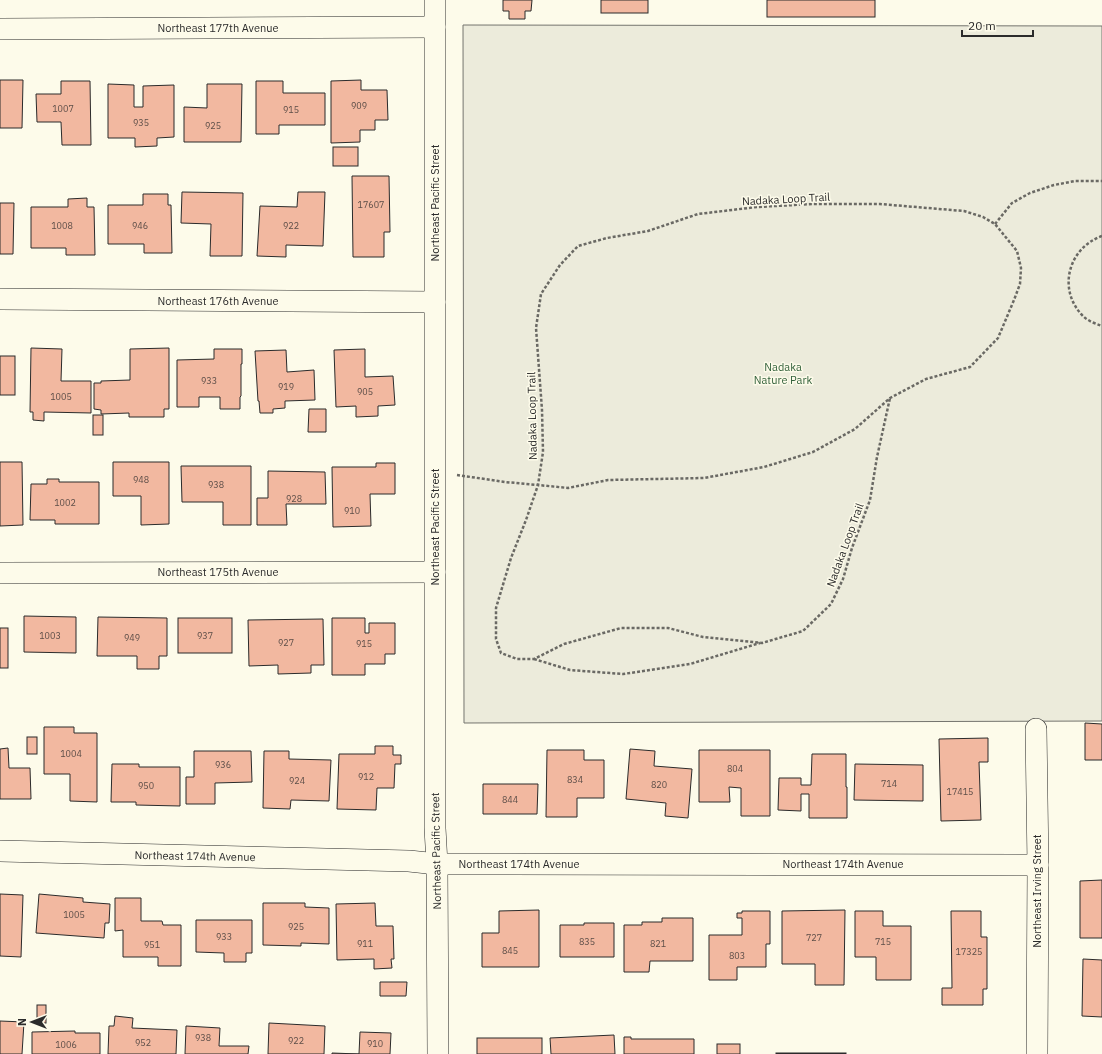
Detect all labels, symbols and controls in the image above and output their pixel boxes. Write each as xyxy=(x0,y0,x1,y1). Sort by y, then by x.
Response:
scale bar xyxy=(962,12,1033,38)
text: 20 m xyxy=(968,18,996,33)
street label: Northeast 177th Avenue xyxy=(157,21,279,35)
house number: 909 xyxy=(351,100,367,111)
house number: 1007 xyxy=(52,103,74,114)
house number: 915 xyxy=(283,104,299,115)
house number: 935 xyxy=(133,117,149,128)
house number: 925 xyxy=(205,120,221,131)
street label: Northeast Pacific Street xyxy=(428,144,442,262)
street label: Nadaka Loop Trail xyxy=(742,190,830,208)
house number: 17607 xyxy=(357,199,385,210)
house number: 1008 xyxy=(51,220,73,231)
house number: 946 xyxy=(132,220,148,231)
house number: 922 xyxy=(283,220,299,231)
street label: Northeast 176th Avenue xyxy=(157,294,279,308)
park label: Nadaka Nature Park xyxy=(754,360,813,387)
street label: Nadaka Loop Trail xyxy=(524,372,540,460)
house number: 933 xyxy=(201,375,217,386)
house number: 919 xyxy=(278,381,294,392)
house number: 905 xyxy=(357,386,373,397)
house number: 1005 xyxy=(50,391,72,402)
street label: Northeast Pacific Street xyxy=(428,468,442,586)
house number: 948 xyxy=(133,474,149,485)
house number: 938 xyxy=(208,479,224,490)
house number: 928 xyxy=(286,493,302,504)
house number: 1002 xyxy=(54,497,76,508)
street label: Nadaka Loop Trail xyxy=(823,501,867,589)
house number: 910 xyxy=(344,505,360,516)
street label: Northeast 175th Avenue xyxy=(157,565,279,579)
house number: 1003 xyxy=(39,630,61,641)
house number: 937 xyxy=(197,630,213,641)
house number: 949 xyxy=(124,632,140,643)
house number: 927 xyxy=(278,637,294,648)
house number: 915 xyxy=(356,638,372,649)
house number: 1004 xyxy=(60,748,82,759)
house number: 936 xyxy=(215,759,231,770)
house number: 804 xyxy=(727,763,743,774)
house number: 912 xyxy=(358,771,374,782)
house number: 834 xyxy=(567,774,583,785)
house number: 924 xyxy=(289,775,305,786)
house number: 714 xyxy=(881,778,897,789)
house number: 820 xyxy=(651,779,667,790)
house number: 950 xyxy=(138,780,154,791)
house number: 17415 xyxy=(946,786,974,797)
street label: Northeast Pacific Street xyxy=(428,792,444,910)
house number: 844 xyxy=(502,794,518,805)
street label: Northeast Irving Street xyxy=(1030,834,1044,948)
street label: Northeast 174th Avenue xyxy=(134,848,256,864)
street label: Northeast 174th Avenue xyxy=(458,857,580,871)
street label: Northeast 174th Avenue xyxy=(782,857,904,871)
house number: 1005 xyxy=(63,909,85,920)
house number: 925 xyxy=(288,921,304,932)
house number: 933 xyxy=(216,931,232,942)
house number: 727 xyxy=(806,932,822,943)
house number: 835 xyxy=(579,936,595,947)
house number: 715 xyxy=(875,936,891,947)
house number: 911 xyxy=(357,938,373,949)
house number: 821 xyxy=(650,938,666,949)
house number: 951 xyxy=(144,939,160,950)
house number: 845 xyxy=(502,945,518,956)
house number: 17325 xyxy=(955,946,983,957)
house number: 803 xyxy=(729,950,745,961)
north arrow xyxy=(12,1002,52,1042)
text: N xyxy=(15,1018,29,1026)
house number: 938 xyxy=(195,1032,211,1043)
house number: 922 xyxy=(288,1035,304,1046)
house number: 952 xyxy=(135,1037,151,1048)
house number: 910 xyxy=(367,1038,383,1049)
house number: 1006 xyxy=(55,1039,77,1050)

